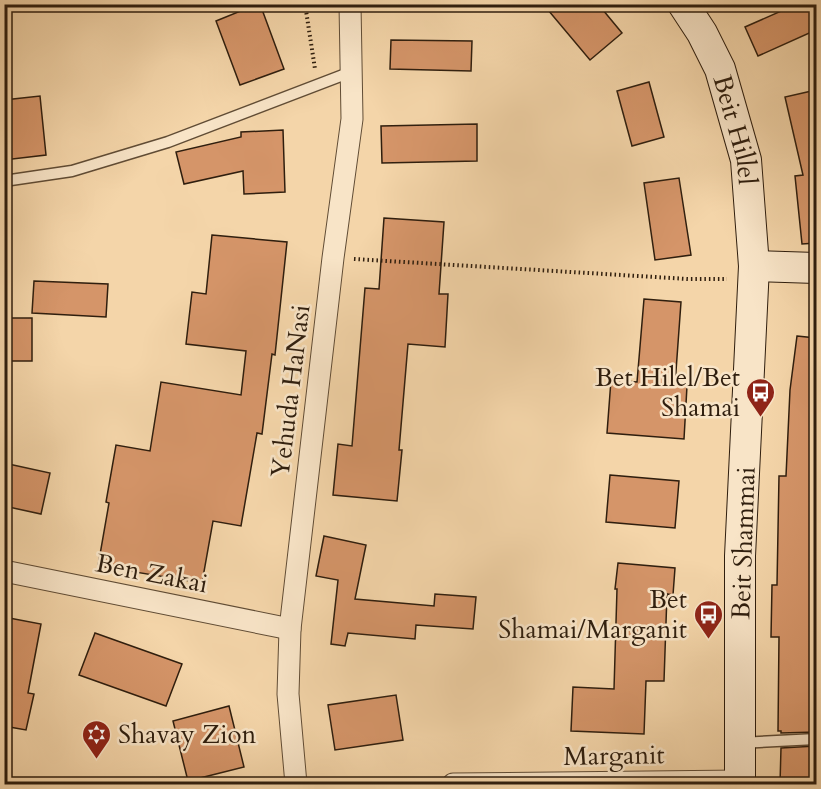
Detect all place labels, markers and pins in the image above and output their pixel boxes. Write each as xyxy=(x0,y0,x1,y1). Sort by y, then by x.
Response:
place label: Bet Hilel/Bet Shamai xyxy=(595,360,740,425)
bus stop icon: Bet Hilel/Bet Shamai xyxy=(745,376,777,418)
place label: Bet Shamai/Marganit xyxy=(498,582,687,647)
bus stop icon: Bet Shamai/Marganit xyxy=(692,598,724,640)
place label: Shavay Zion xyxy=(118,717,257,752)
synagogue icon: Shavay Zion xyxy=(81,718,113,760)

